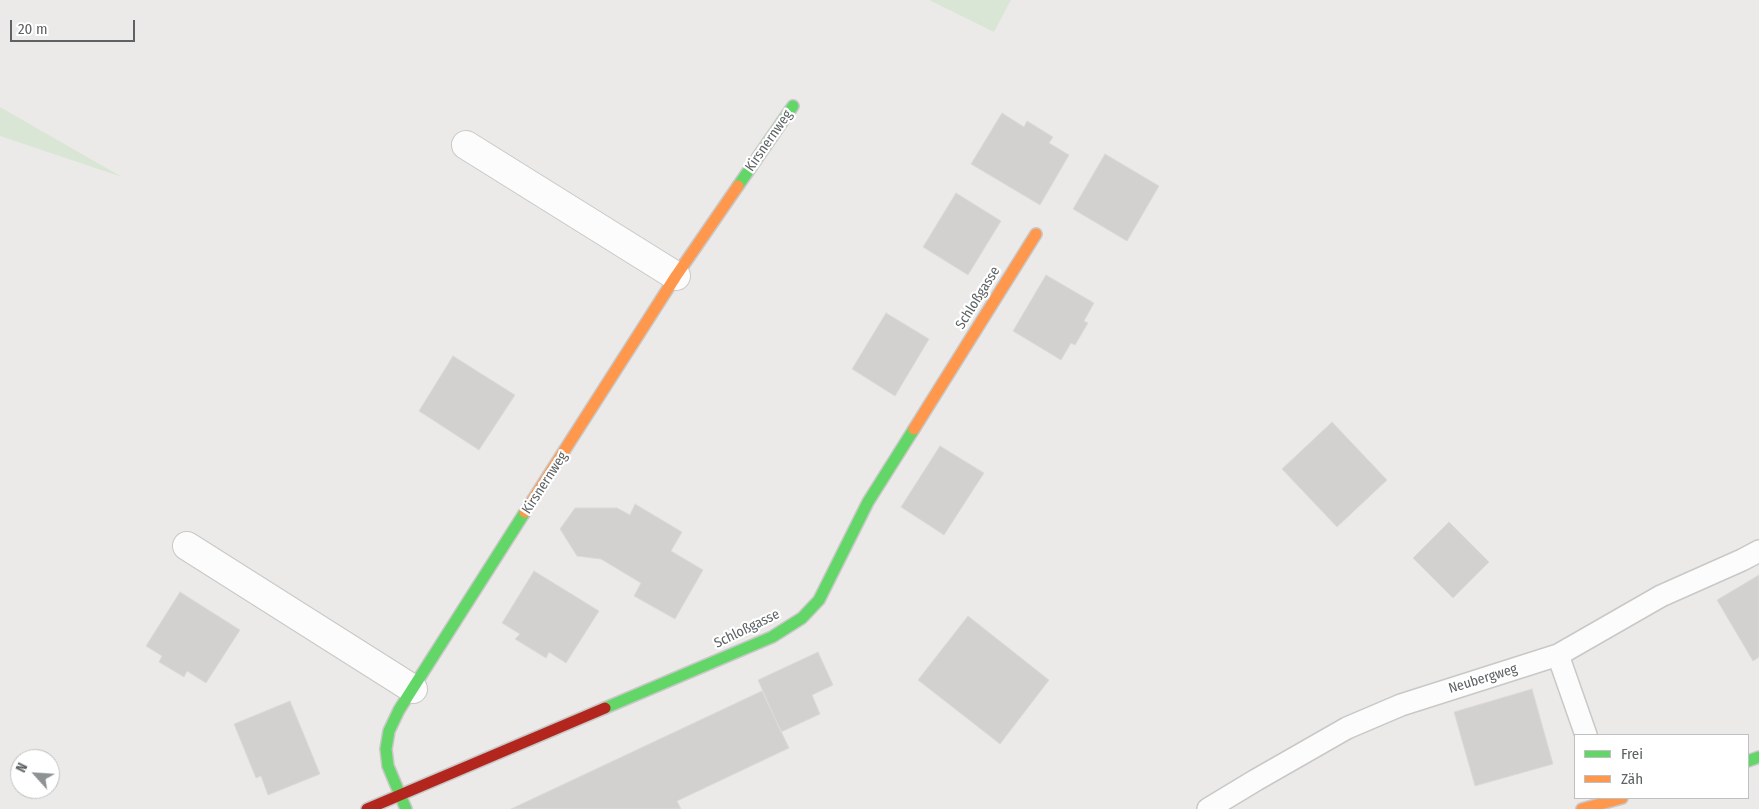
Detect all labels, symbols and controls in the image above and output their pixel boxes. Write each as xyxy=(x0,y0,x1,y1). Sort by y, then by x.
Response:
scale bar xyxy=(12,10,138,42)
text: 20 m xyxy=(18,20,48,38)
street label: Kirsnernweg xyxy=(742,107,796,175)
street label: Schloßgasse xyxy=(952,264,1004,332)
street label: Kirsnernweg xyxy=(519,449,571,517)
street label: Schloßgasse xyxy=(712,606,782,652)
street label: Neubergweg xyxy=(1447,661,1519,697)
legend xyxy=(1574,734,1749,799)
text: Frei xyxy=(1621,745,1643,763)
north arrow xyxy=(10,749,60,799)
text: N xyxy=(12,760,31,775)
text: Zäh xyxy=(1621,770,1643,788)

